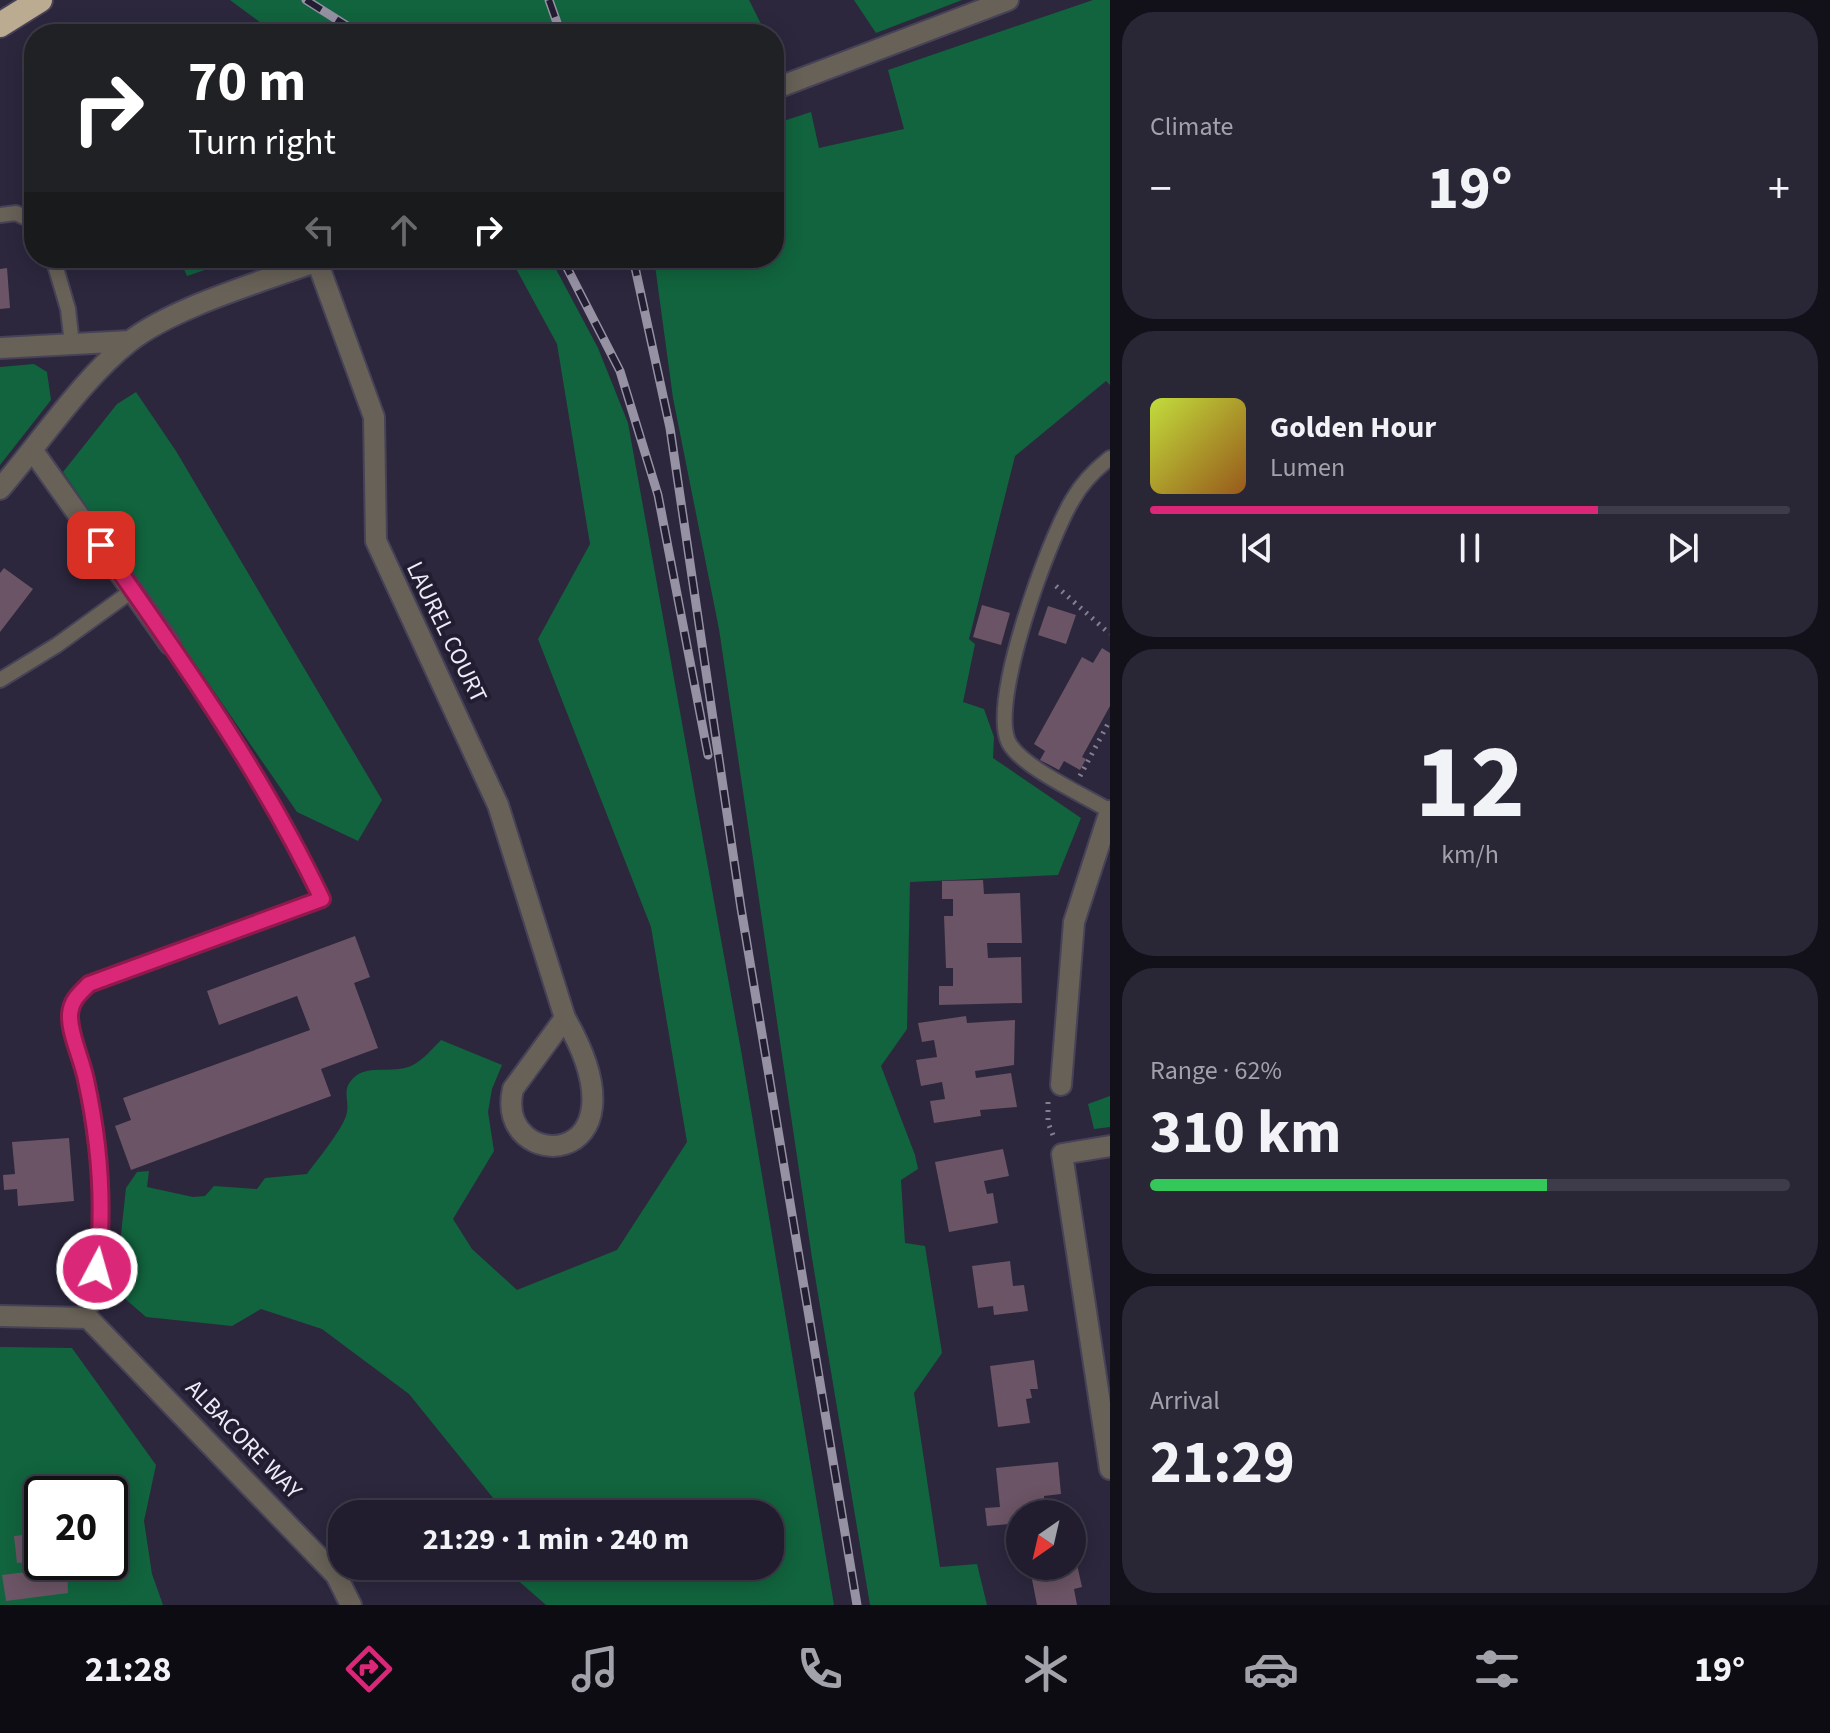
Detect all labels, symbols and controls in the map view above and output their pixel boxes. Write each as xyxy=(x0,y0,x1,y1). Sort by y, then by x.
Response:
text: 70 m xyxy=(188,43,306,122)
icon: right xyxy=(56,56,160,160)
text: Climate xyxy=(1150,108,1234,145)
text: Turn right xyxy=(188,117,336,168)
text: 19° xyxy=(1427,147,1513,232)
text: − xyxy=(1150,158,1172,221)
text: + xyxy=(1768,158,1790,221)
icon: left xyxy=(298,208,342,252)
icon: ahead xyxy=(382,208,426,252)
icon: right xyxy=(466,208,510,252)
text: Golden Hour xyxy=(1270,406,1436,449)
text: Lumen xyxy=(1270,449,1345,486)
pin xyxy=(67,511,135,579)
icon: arrive xyxy=(79,523,123,567)
icon: previous xyxy=(1235,526,1279,570)
icon: pause xyxy=(1448,526,1492,570)
icon: next xyxy=(1661,526,1705,570)
street label: LAUREL COURT xyxy=(397,556,496,709)
text: 12 xyxy=(1415,710,1525,858)
text: km/h xyxy=(1441,836,1499,873)
text: Range · 62% xyxy=(1150,1052,1282,1089)
text: 310 km xyxy=(1150,1091,1341,1176)
position arrow xyxy=(55,1227,139,1311)
street label: ALBACORE WAY xyxy=(177,1372,310,1508)
text: Arrival xyxy=(1150,1382,1220,1419)
text: 21:29 xyxy=(1150,1421,1295,1506)
speed limit sign: 20 xyxy=(24,1476,128,1580)
north arrow xyxy=(1006,1500,1086,1580)
map controls xyxy=(1006,1500,1086,1580)
text: 21:29 · 1 min · 240 m xyxy=(423,1518,689,1561)
icon: directions xyxy=(341,1641,397,1697)
icon: music xyxy=(567,1641,623,1697)
icon: phone xyxy=(792,1641,848,1697)
icon: climate xyxy=(1018,1641,1074,1697)
icon: car xyxy=(1243,1641,1299,1697)
icon: filters xyxy=(1469,1641,1525,1697)
text: 21:28 xyxy=(85,1644,172,1695)
text: 19° xyxy=(1694,1644,1745,1695)

